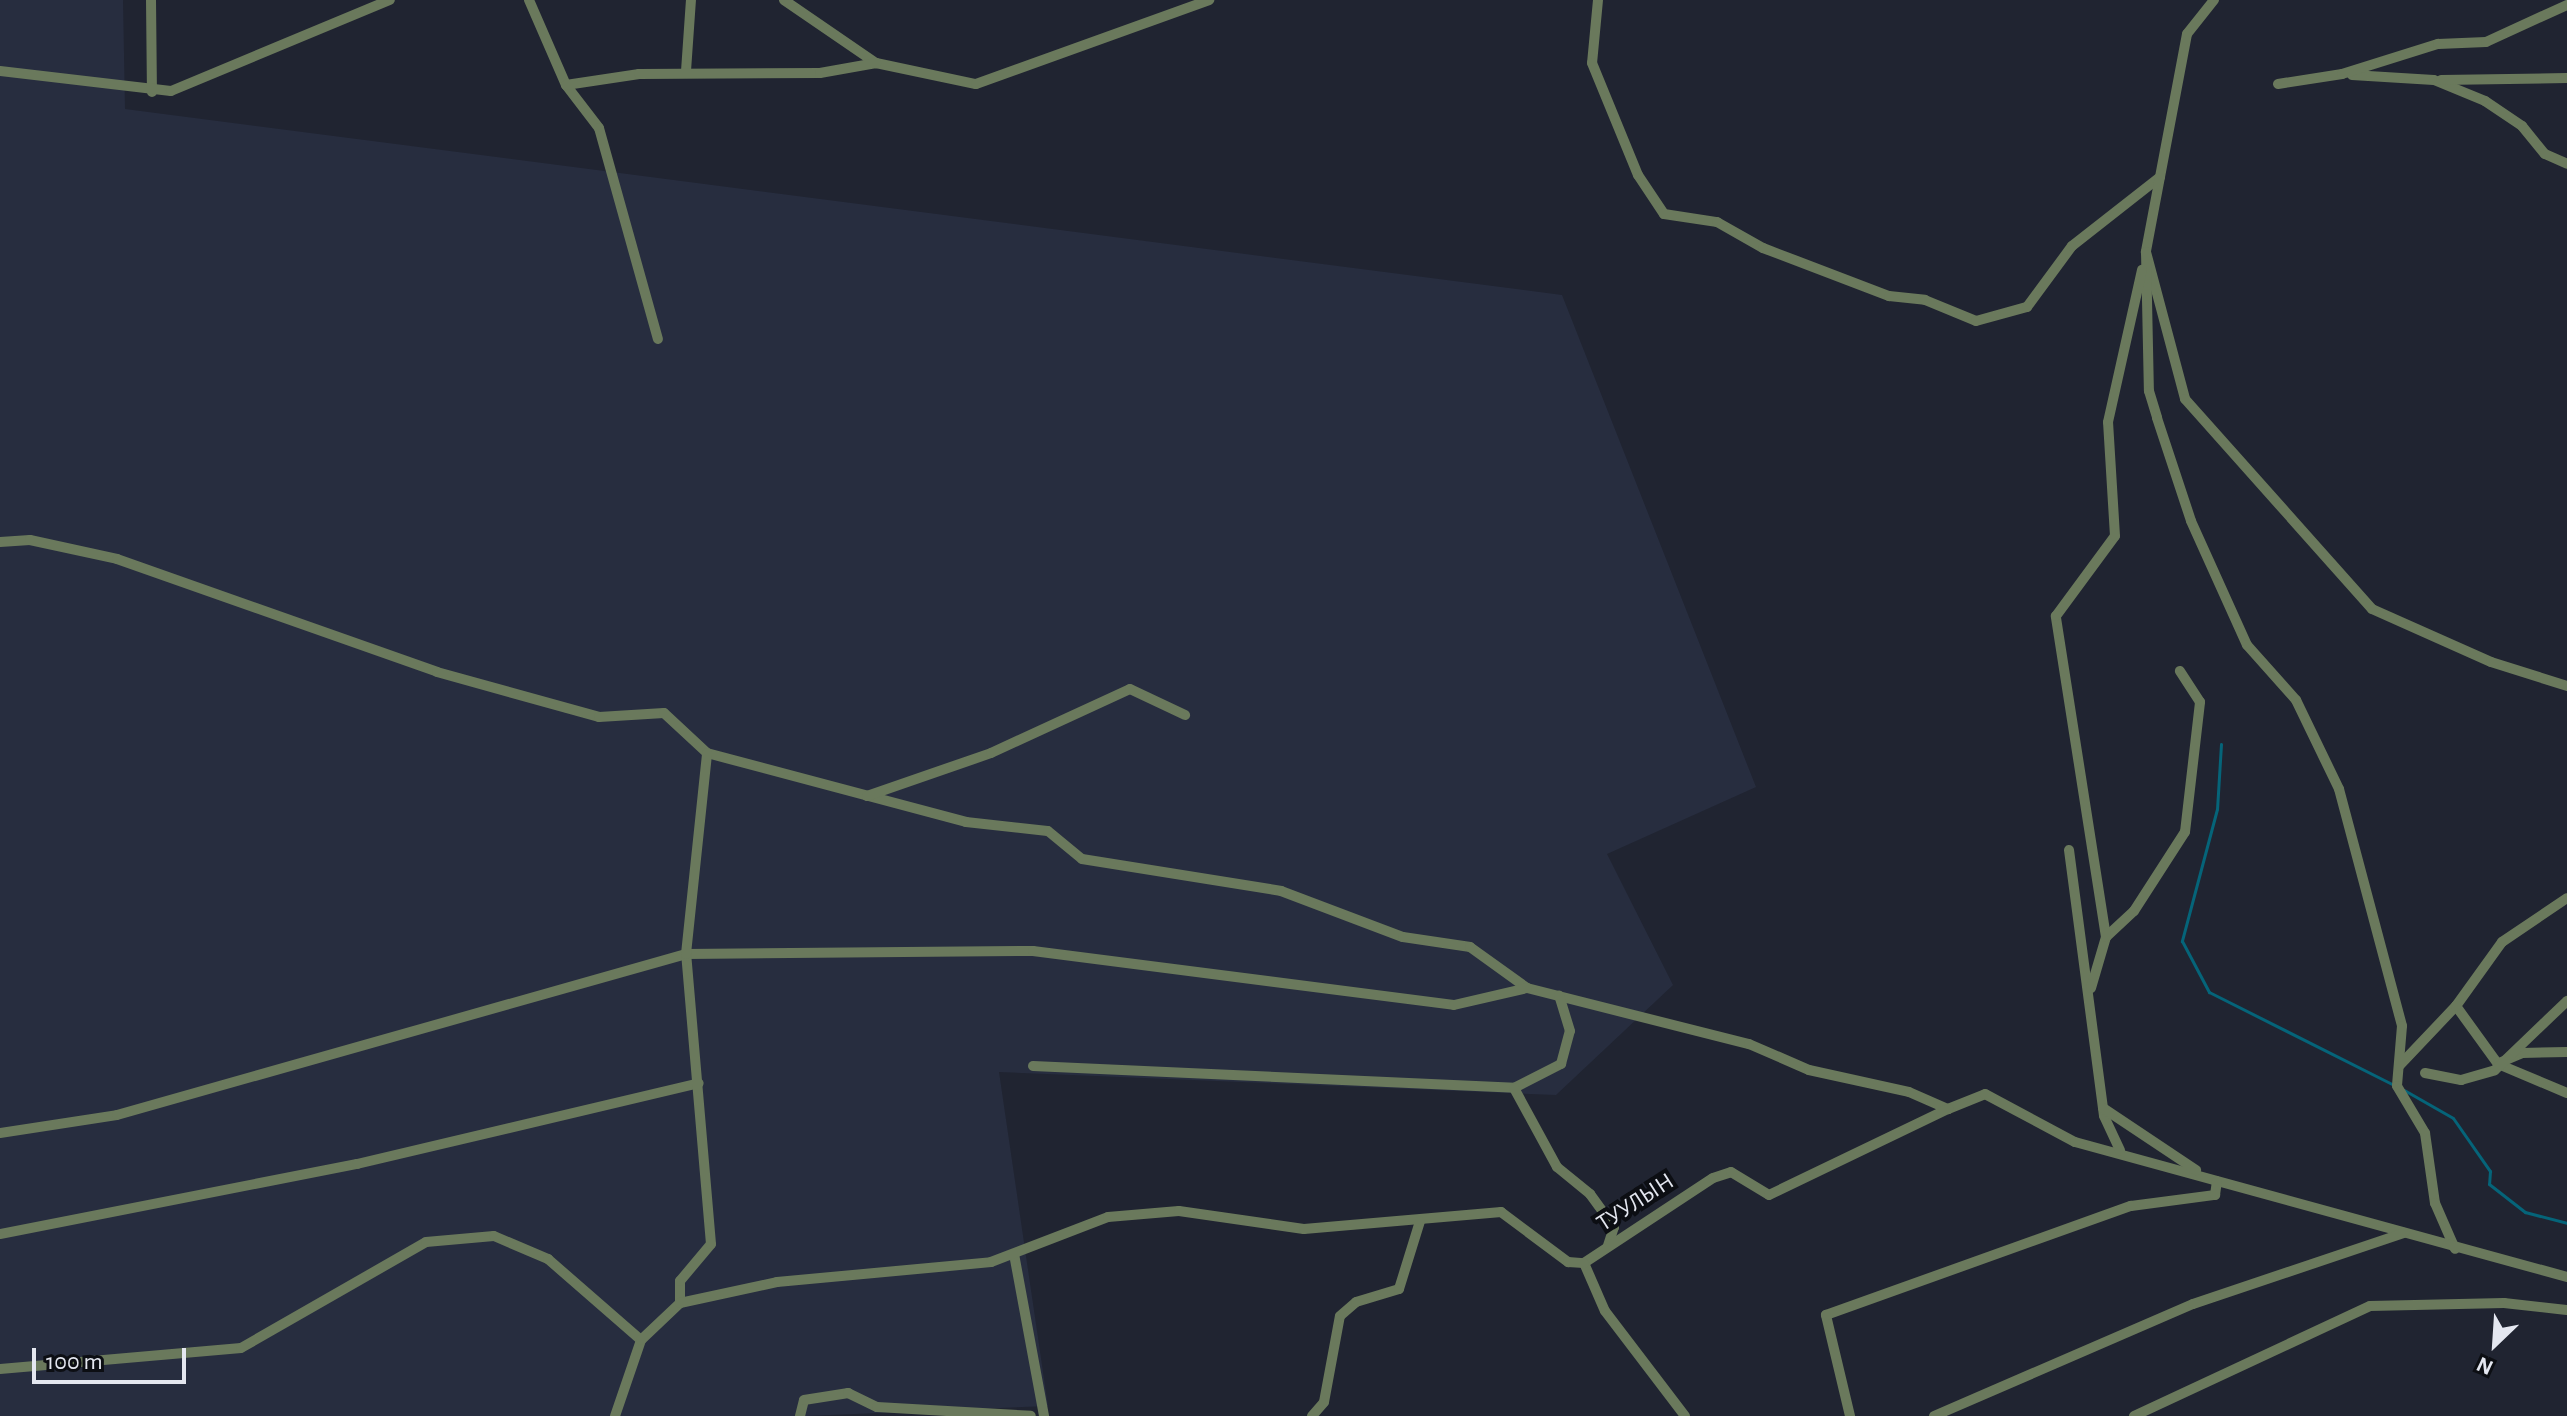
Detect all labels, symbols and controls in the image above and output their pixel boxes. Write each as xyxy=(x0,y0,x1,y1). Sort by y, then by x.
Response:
street label: ТУУЛЫН xyxy=(1592,1168,1680,1238)
north arrow xyxy=(2455,1304,2535,1384)
scale bar xyxy=(36,1332,190,1382)
text: 100 m xyxy=(46,1350,103,1374)
text: N xyxy=(2473,1353,2496,1379)

